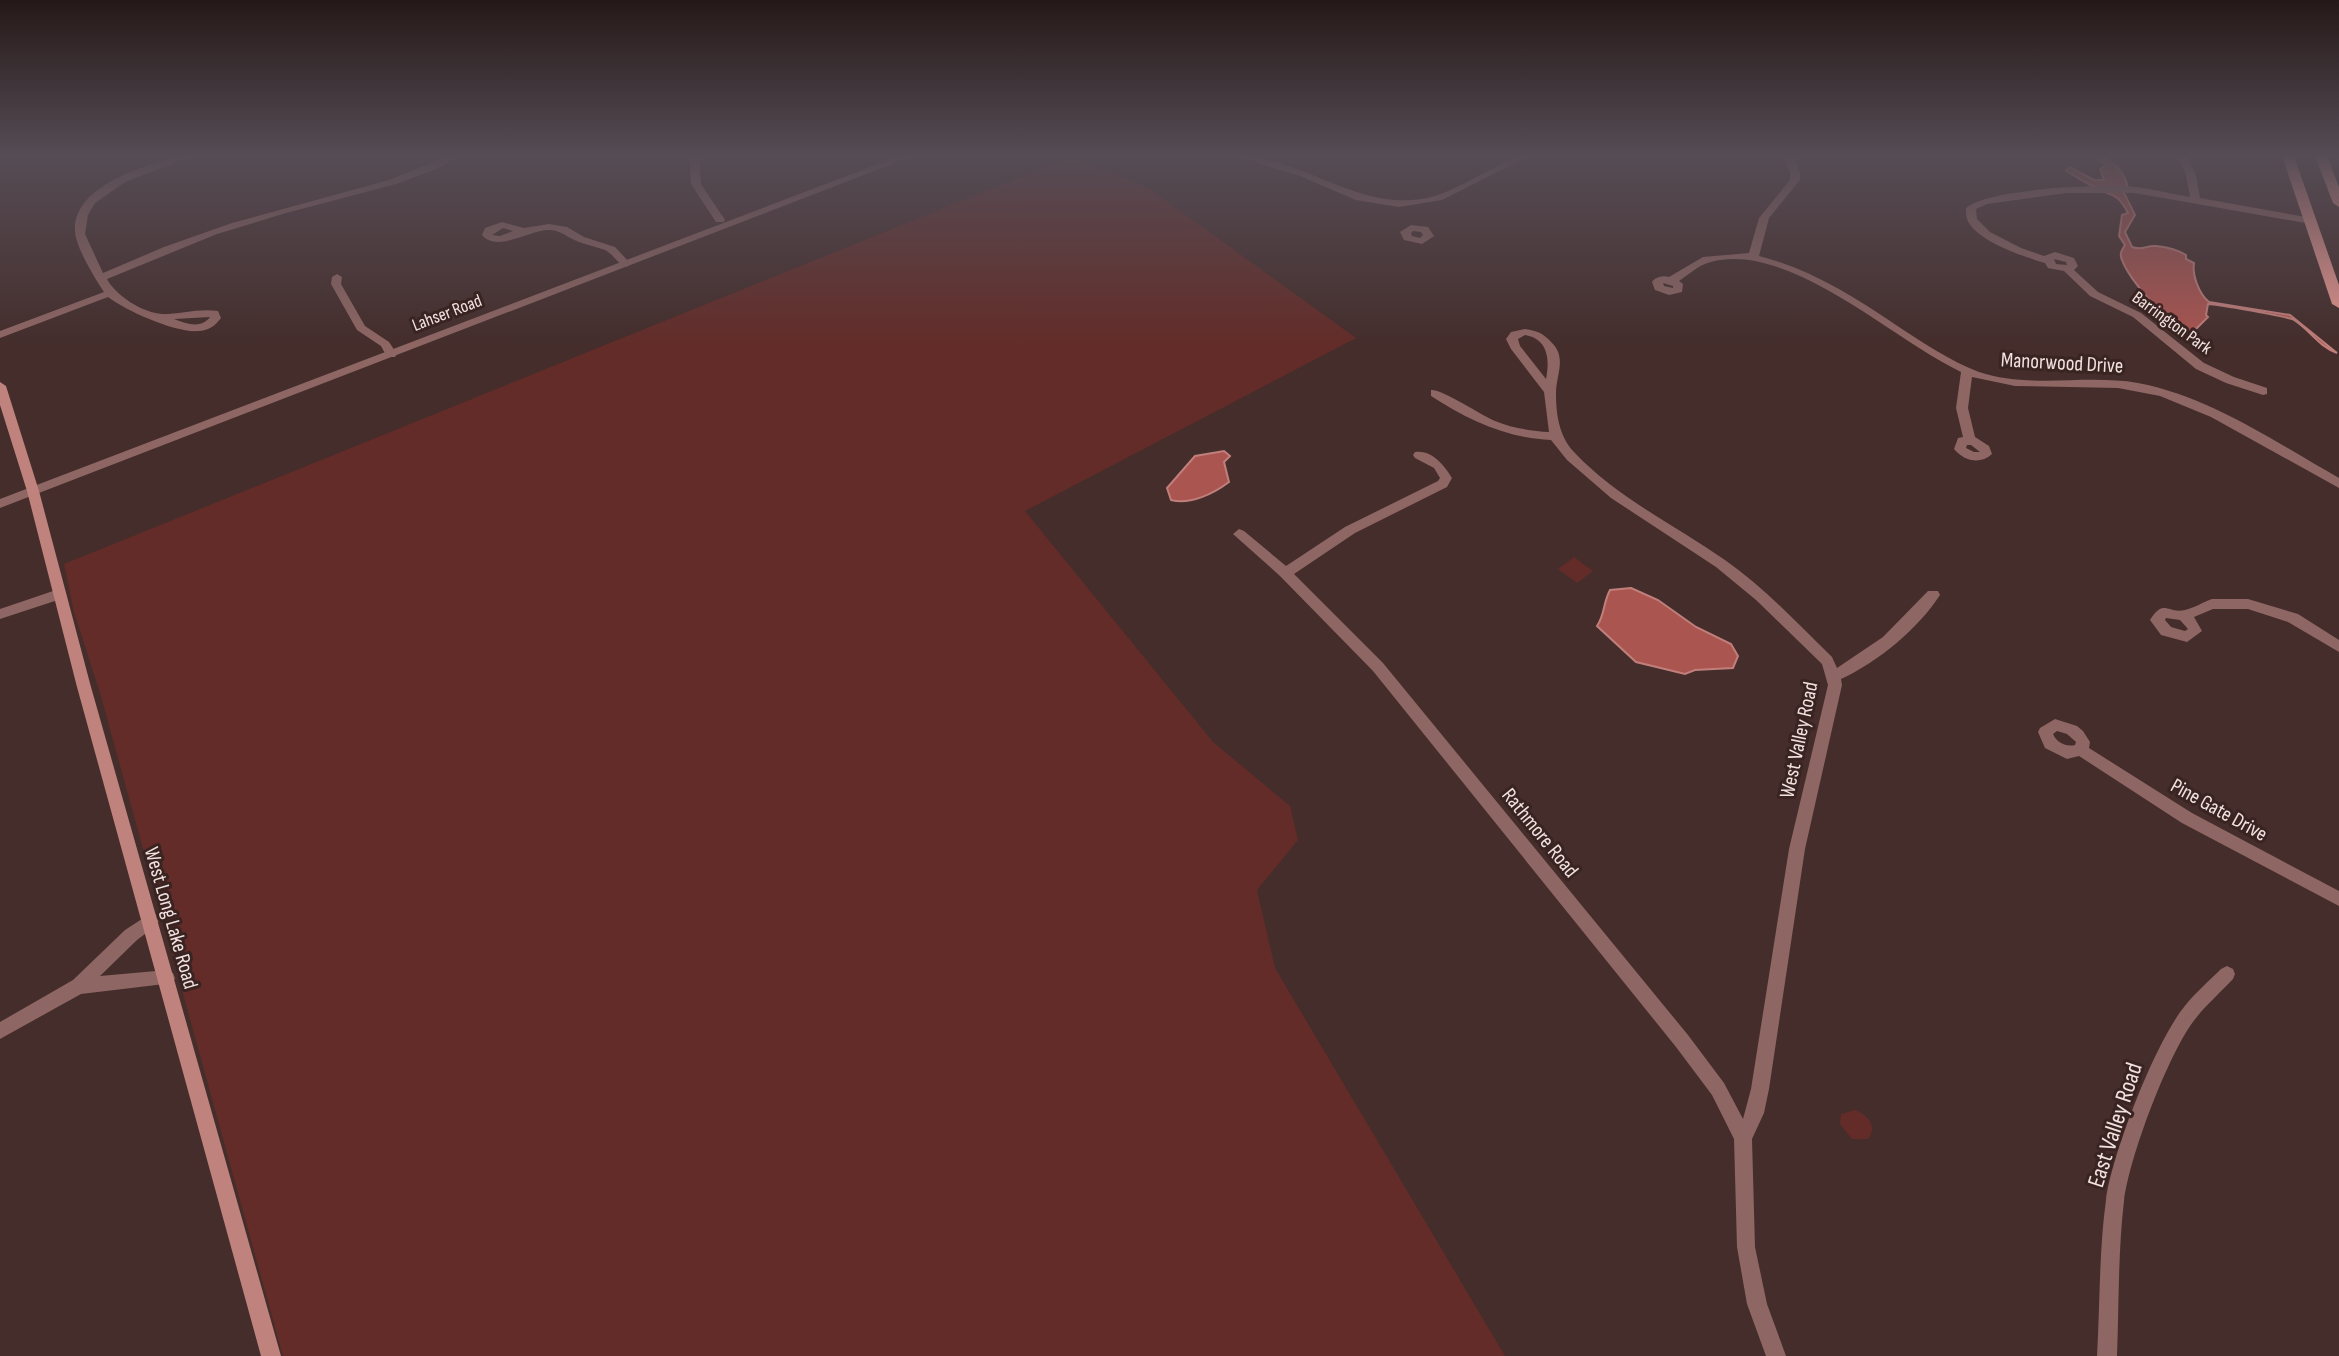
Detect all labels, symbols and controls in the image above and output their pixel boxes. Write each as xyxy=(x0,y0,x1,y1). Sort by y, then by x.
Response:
street label: Barrington Park xyxy=(2128,287,2216,359)
street label: Lahser Road xyxy=(409,290,485,336)
street label: Manorwood Drive xyxy=(2000,347,2124,379)
street label: West Valley Road xyxy=(1774,679,1824,801)
street label: Pine Gate Drive xyxy=(2166,773,2272,847)
street label: Rathmore Road xyxy=(1496,783,1584,883)
street label: West Long Lake Road xyxy=(139,844,203,992)
street label: East Valley Road xyxy=(2081,1059,2149,1191)

